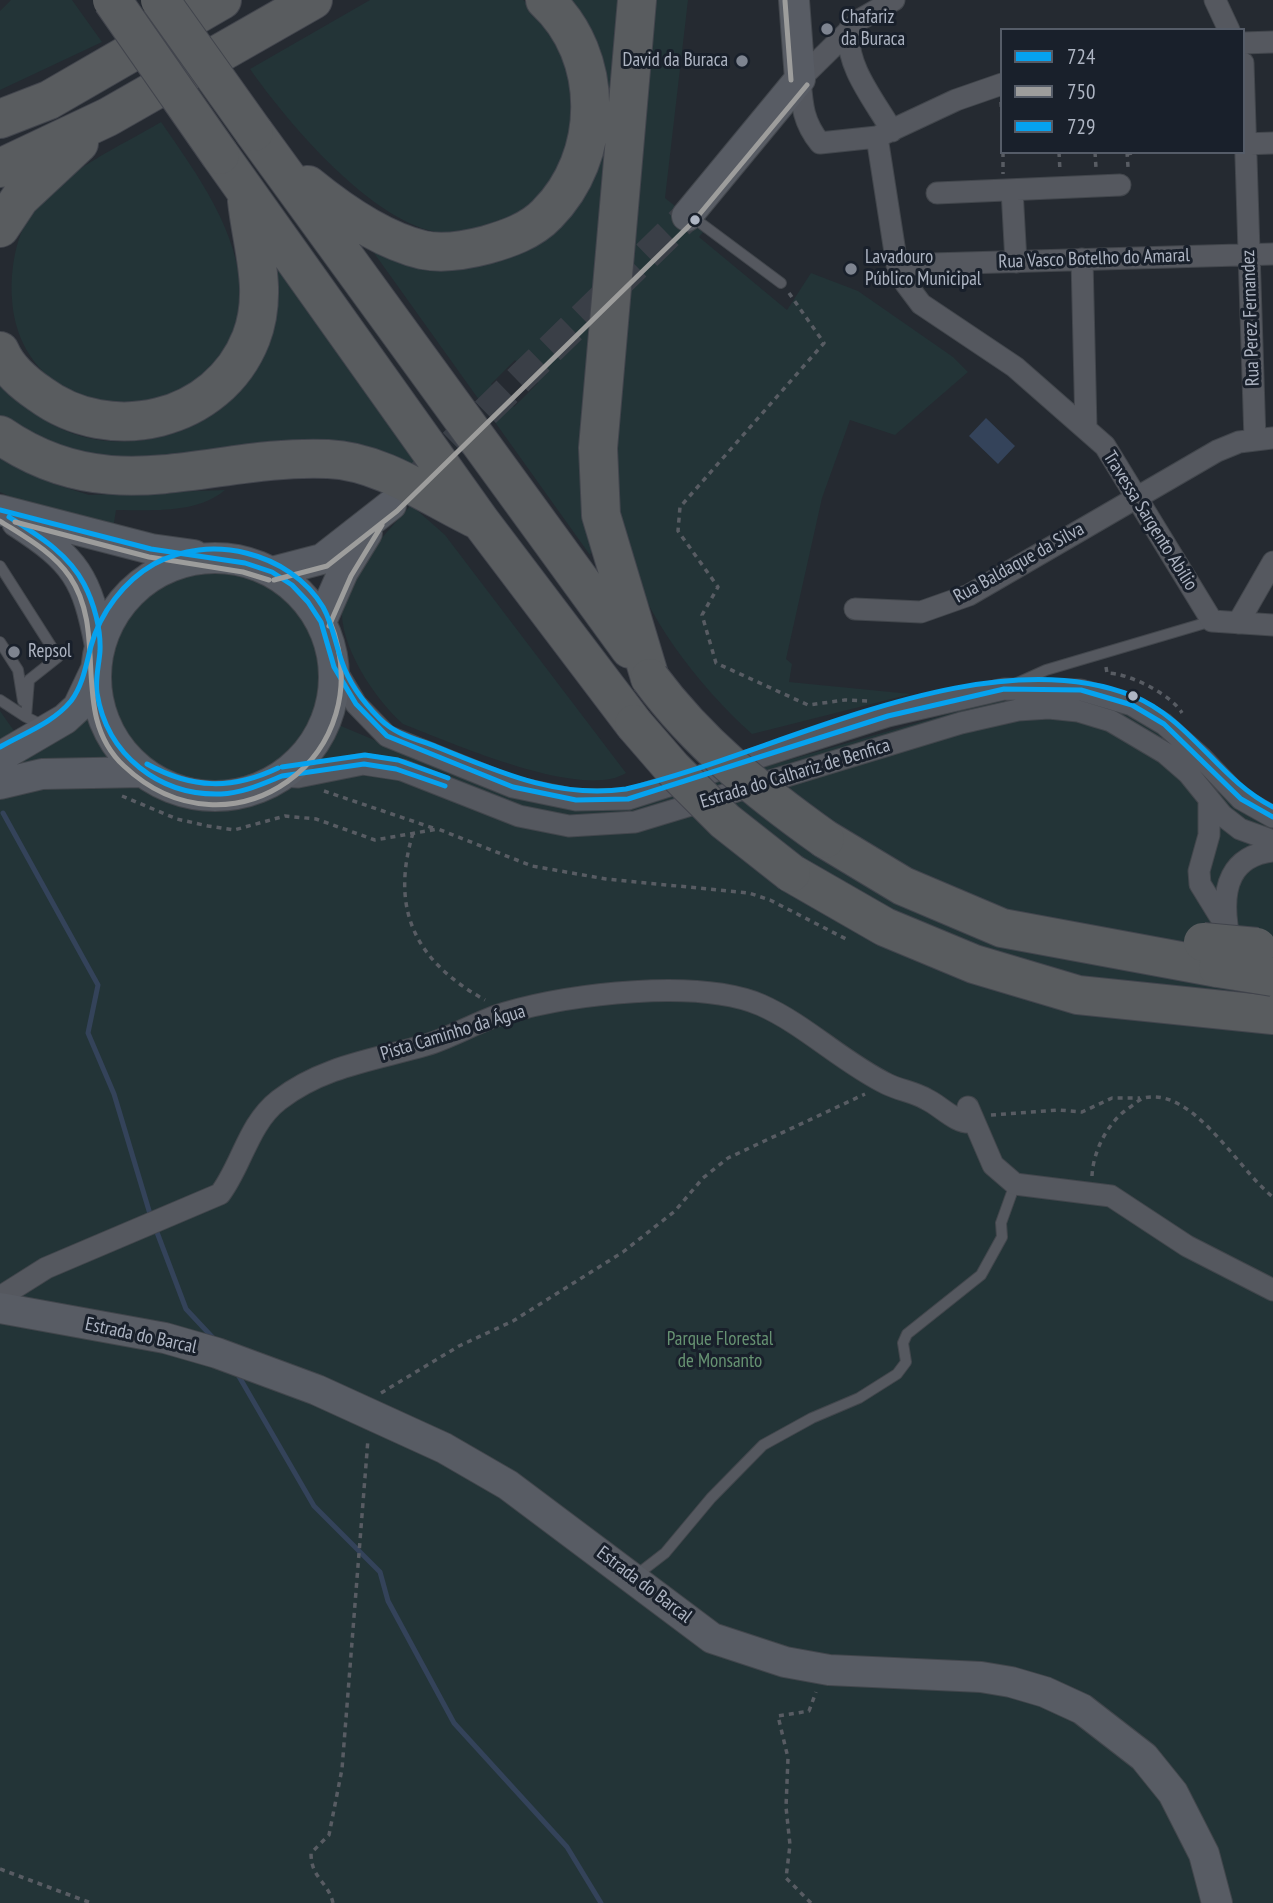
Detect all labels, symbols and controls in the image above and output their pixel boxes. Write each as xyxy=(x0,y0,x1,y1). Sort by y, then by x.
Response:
place label: Chafariz da Buraca xyxy=(841,7,905,51)
marker: Chafariz da Buraca xyxy=(819,21,835,37)
legend xyxy=(1000,28,1245,154)
text: 724 xyxy=(1067,43,1095,70)
place label: David da Buraca xyxy=(622,50,728,72)
marker: David da Buraca xyxy=(734,53,750,69)
text: 750 xyxy=(1067,78,1095,105)
text: 729 xyxy=(1067,113,1095,140)
unlabelled marker xyxy=(688,213,702,227)
street label: Rua Vasco Botelho do Amaral xyxy=(998,244,1190,274)
place label: Lavadouro Público Municipal xyxy=(865,247,981,291)
street label: Rua Perez Fernandez xyxy=(1237,249,1265,387)
marker: Lavadouro Público Municipal xyxy=(843,261,859,277)
street label: Travessa Sargento Abílio xyxy=(1098,447,1202,595)
street label: Rua Baldaque da Silva xyxy=(950,518,1088,608)
place label: Repsol xyxy=(28,641,72,663)
marker: Repsol xyxy=(6,644,22,660)
unlabelled marker xyxy=(1126,689,1140,703)
street label: Estrada do Calhariz de Benfica xyxy=(697,734,893,814)
street label: Pista Caminho da Água xyxy=(378,1000,528,1066)
street label: Estrada do Barcal xyxy=(83,1313,199,1359)
park label: Parque Florestal de Monsanto xyxy=(667,1329,773,1373)
street label: Estrada do Barcal xyxy=(592,1542,696,1628)

